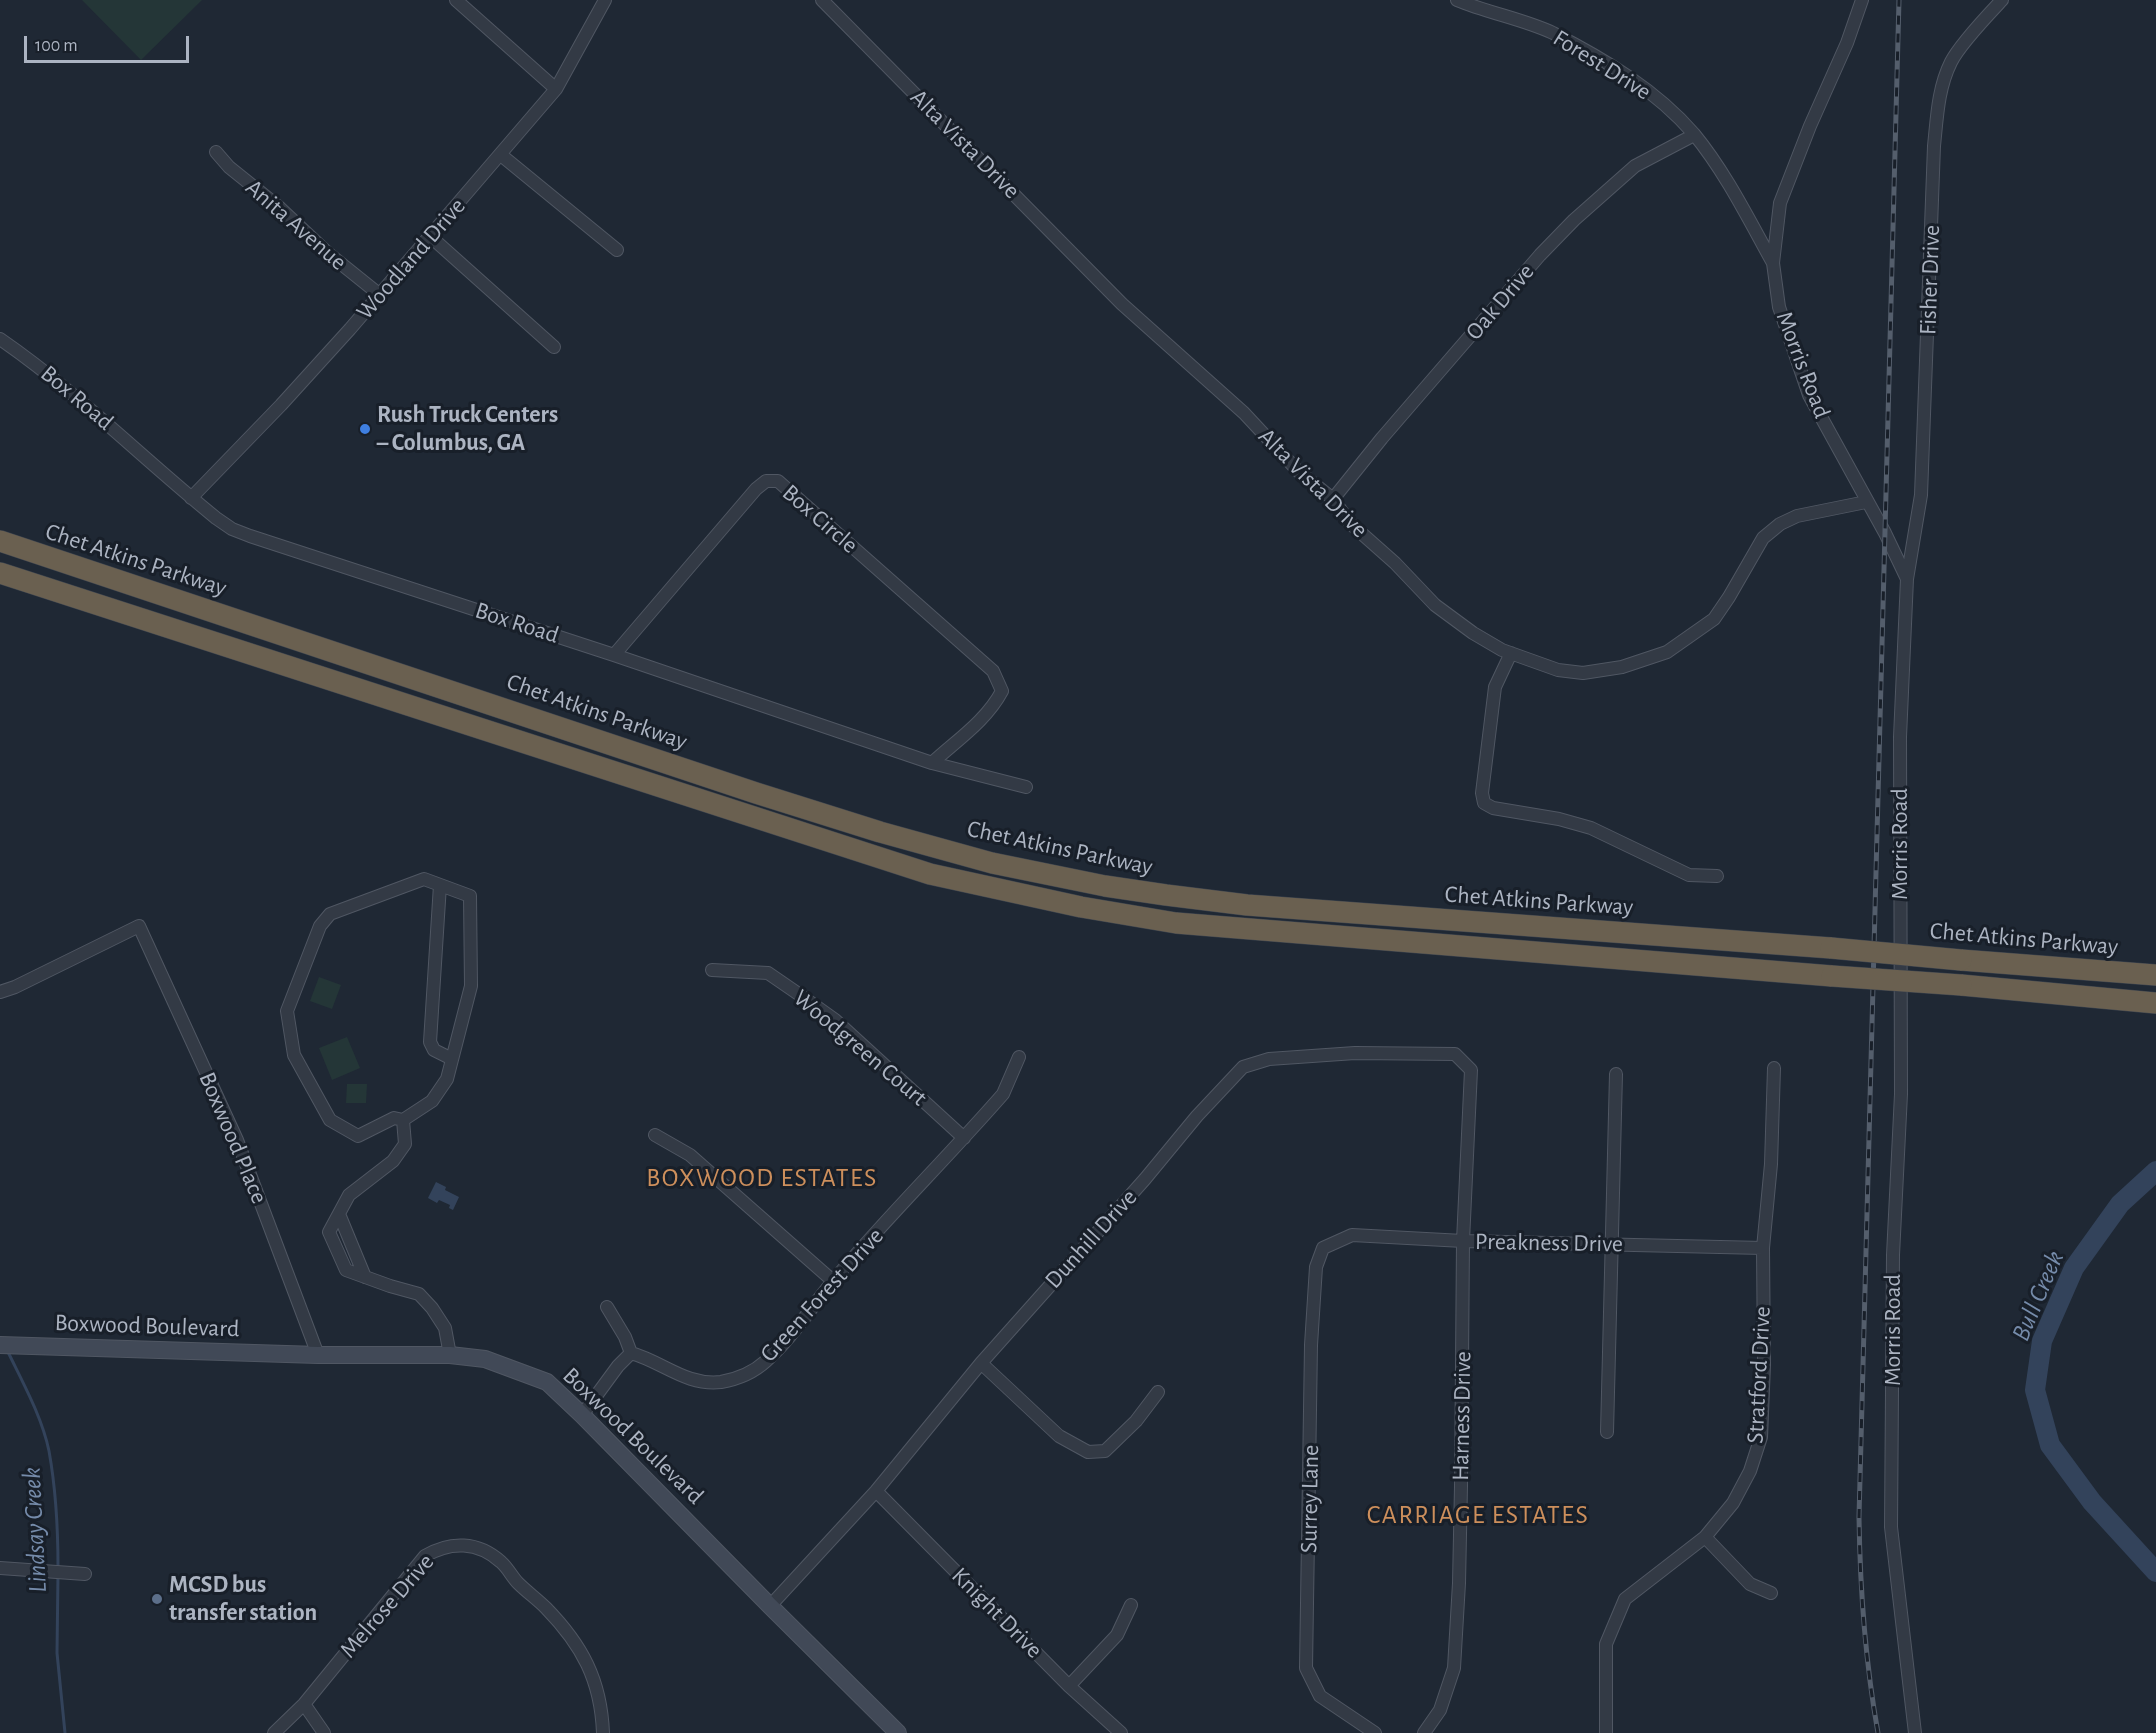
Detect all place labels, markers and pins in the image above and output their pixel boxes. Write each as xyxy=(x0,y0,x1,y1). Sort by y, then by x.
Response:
place label: Rush Truck Centers – Columbus, GA xyxy=(377,401,558,457)
marker: Rush Truck Centers – Columbus, GA xyxy=(358,422,372,436)
place label: MCSD bus transfer station xyxy=(169,1571,317,1627)
marker: MCSD bus transfer station xyxy=(150,1592,164,1606)

